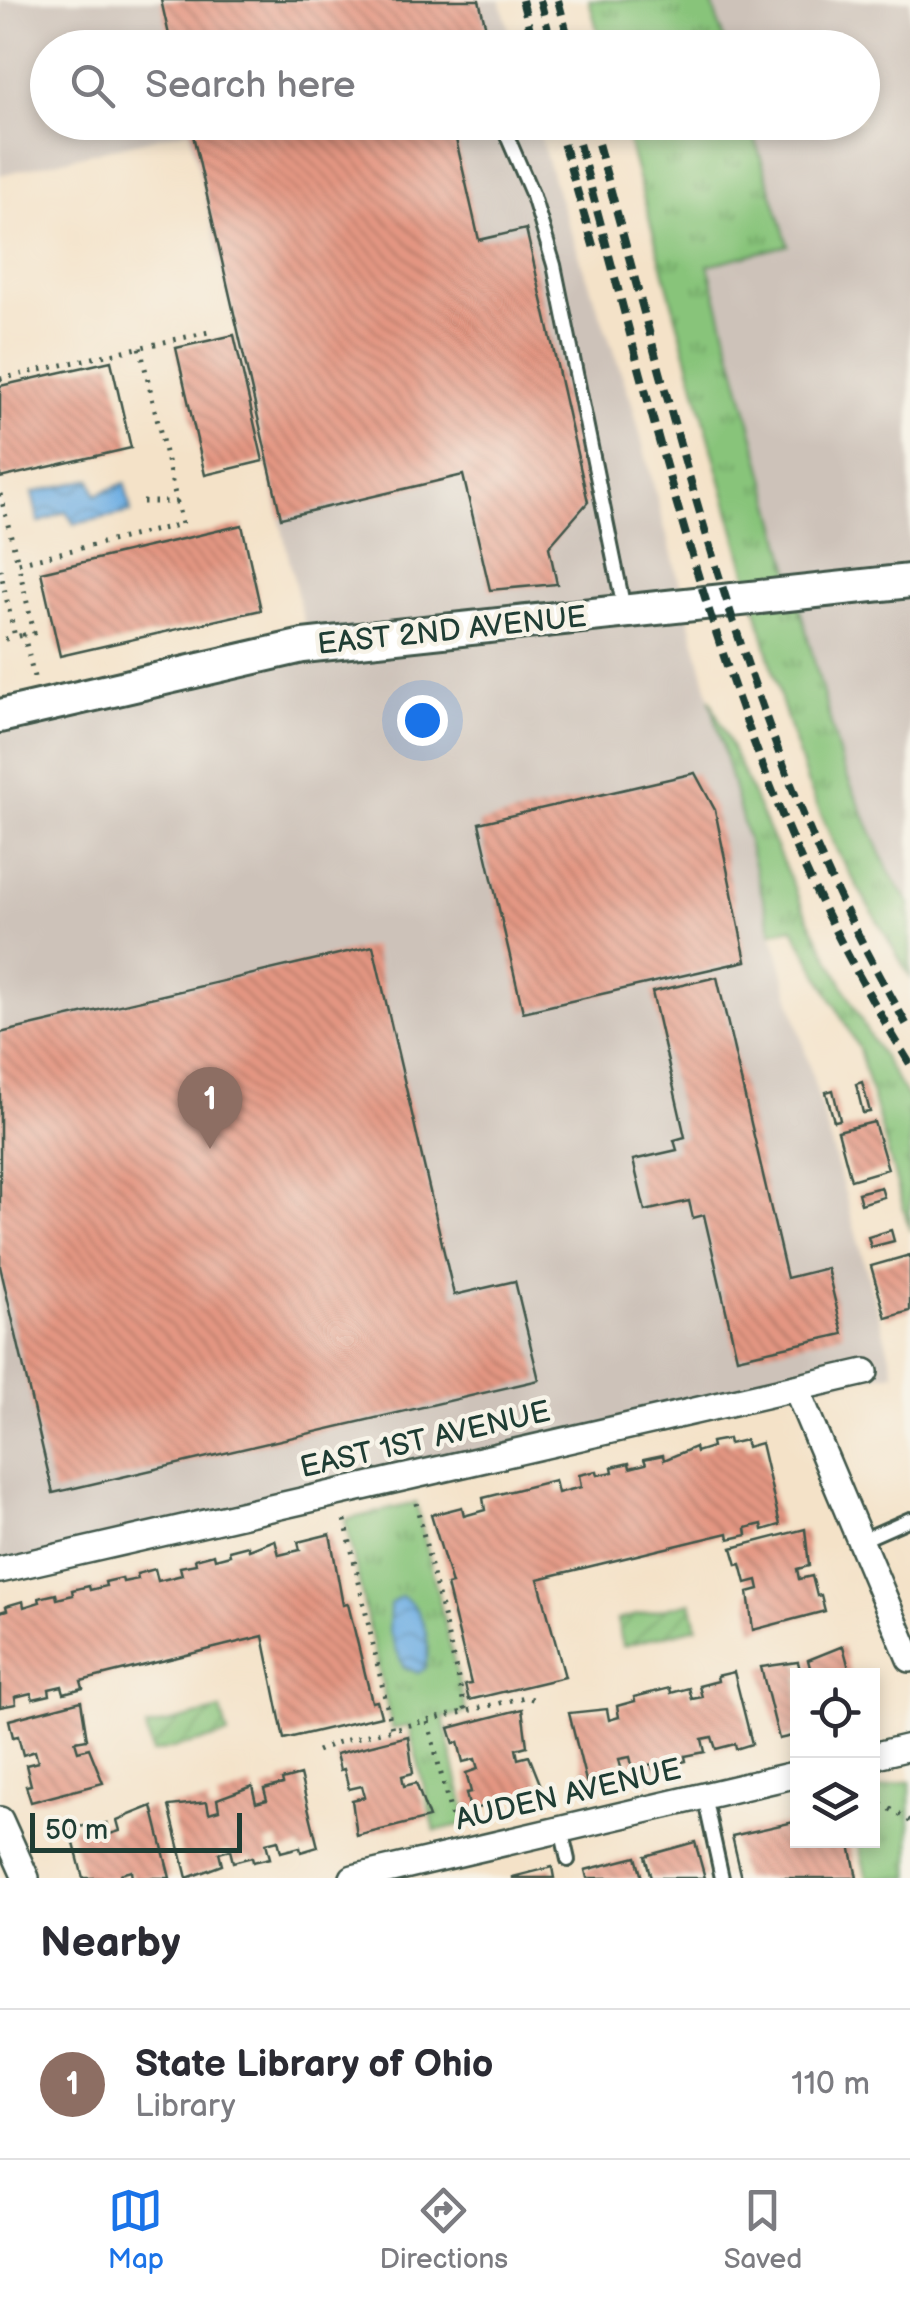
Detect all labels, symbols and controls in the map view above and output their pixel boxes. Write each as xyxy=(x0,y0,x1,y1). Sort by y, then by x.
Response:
search box xyxy=(30,30,880,140)
icon: search xyxy=(65,58,120,113)
text: Search here xyxy=(145,63,356,108)
street label: EAST 2ND AVENUE xyxy=(316,599,588,663)
your location xyxy=(397,695,448,746)
pin: 1 xyxy=(178,1066,242,1149)
street label: EAST 1ST AVENUE xyxy=(297,1394,554,1486)
map controls xyxy=(790,1668,880,1848)
button: locate xyxy=(790,1668,880,1758)
street label: AUDEN AVENUE xyxy=(452,1752,684,1838)
button: layers xyxy=(790,1758,880,1848)
scale bar xyxy=(30,1808,242,1852)
text: 50 m xyxy=(45,1814,108,1847)
text: Nearby xyxy=(40,1918,180,1969)
text: State Library of Ohio xyxy=(135,2042,494,2087)
text: 1 xyxy=(66,2065,79,2104)
text: 110 m xyxy=(791,2065,870,2104)
text: Library xyxy=(135,2087,236,2126)
tab: Map xyxy=(108,2183,164,2276)
tab: Directions xyxy=(379,2183,508,2276)
tab: Saved xyxy=(724,2183,802,2276)

